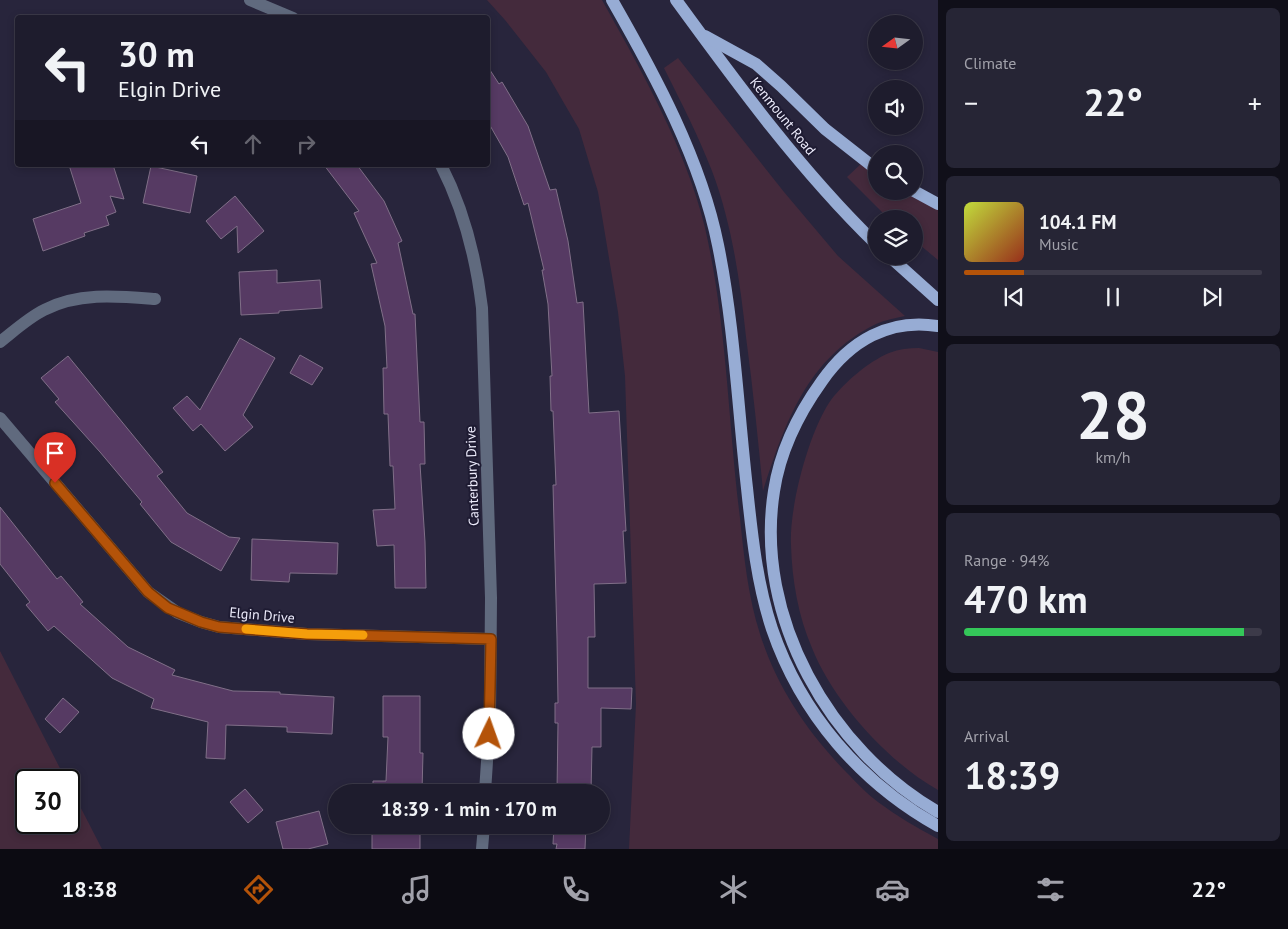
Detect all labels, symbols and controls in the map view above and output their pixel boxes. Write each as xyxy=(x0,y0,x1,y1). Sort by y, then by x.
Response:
north arrow xyxy=(868,15,922,70)
map controls xyxy=(868,15,923,265)
text: 30 m xyxy=(118,31,195,77)
icon: left xyxy=(35,35,100,100)
text: Climate xyxy=(964,53,1016,73)
street label: Kenmount Road xyxy=(746,73,820,159)
text: Elgin Drive xyxy=(118,75,221,103)
text: 22° xyxy=(1083,77,1143,126)
button: sound xyxy=(868,80,923,135)
text: − xyxy=(964,84,978,121)
text: + xyxy=(1248,84,1262,121)
icon: left xyxy=(186,130,214,158)
icon: ahead xyxy=(239,130,267,158)
icon: right xyxy=(292,130,320,158)
button: search xyxy=(868,145,923,200)
button: layers xyxy=(868,210,923,265)
text: 104.1 FM xyxy=(1039,210,1116,234)
text: Music xyxy=(1039,234,1079,254)
icon: previous xyxy=(1000,283,1028,311)
icon: pause xyxy=(1099,283,1127,311)
icon: next xyxy=(1198,283,1226,311)
text: 28 xyxy=(1076,372,1150,456)
street label: Canterbury Drive xyxy=(461,426,483,526)
pin xyxy=(34,432,76,483)
icon: arrive xyxy=(41,439,69,467)
text: km/h xyxy=(1095,447,1131,467)
text: Range · 94% xyxy=(964,550,1049,570)
text: 470 km xyxy=(964,574,1088,623)
street label: Elgin Drive xyxy=(229,603,295,627)
position arrow xyxy=(462,707,514,759)
text: Arrival xyxy=(964,726,1009,746)
text: 18:39 xyxy=(964,750,1060,799)
speed limit sign: 30 xyxy=(15,769,80,834)
text: 18:39 · 1 min · 170 m xyxy=(381,797,557,821)
icon: directions xyxy=(241,872,276,907)
icon: music xyxy=(399,872,434,907)
icon: phone xyxy=(558,872,593,907)
icon: climate xyxy=(716,872,751,907)
icon: car xyxy=(875,872,910,907)
icon: filters xyxy=(1033,872,1068,907)
text: 18:38 xyxy=(62,875,118,903)
text: 22° xyxy=(1192,875,1226,903)

